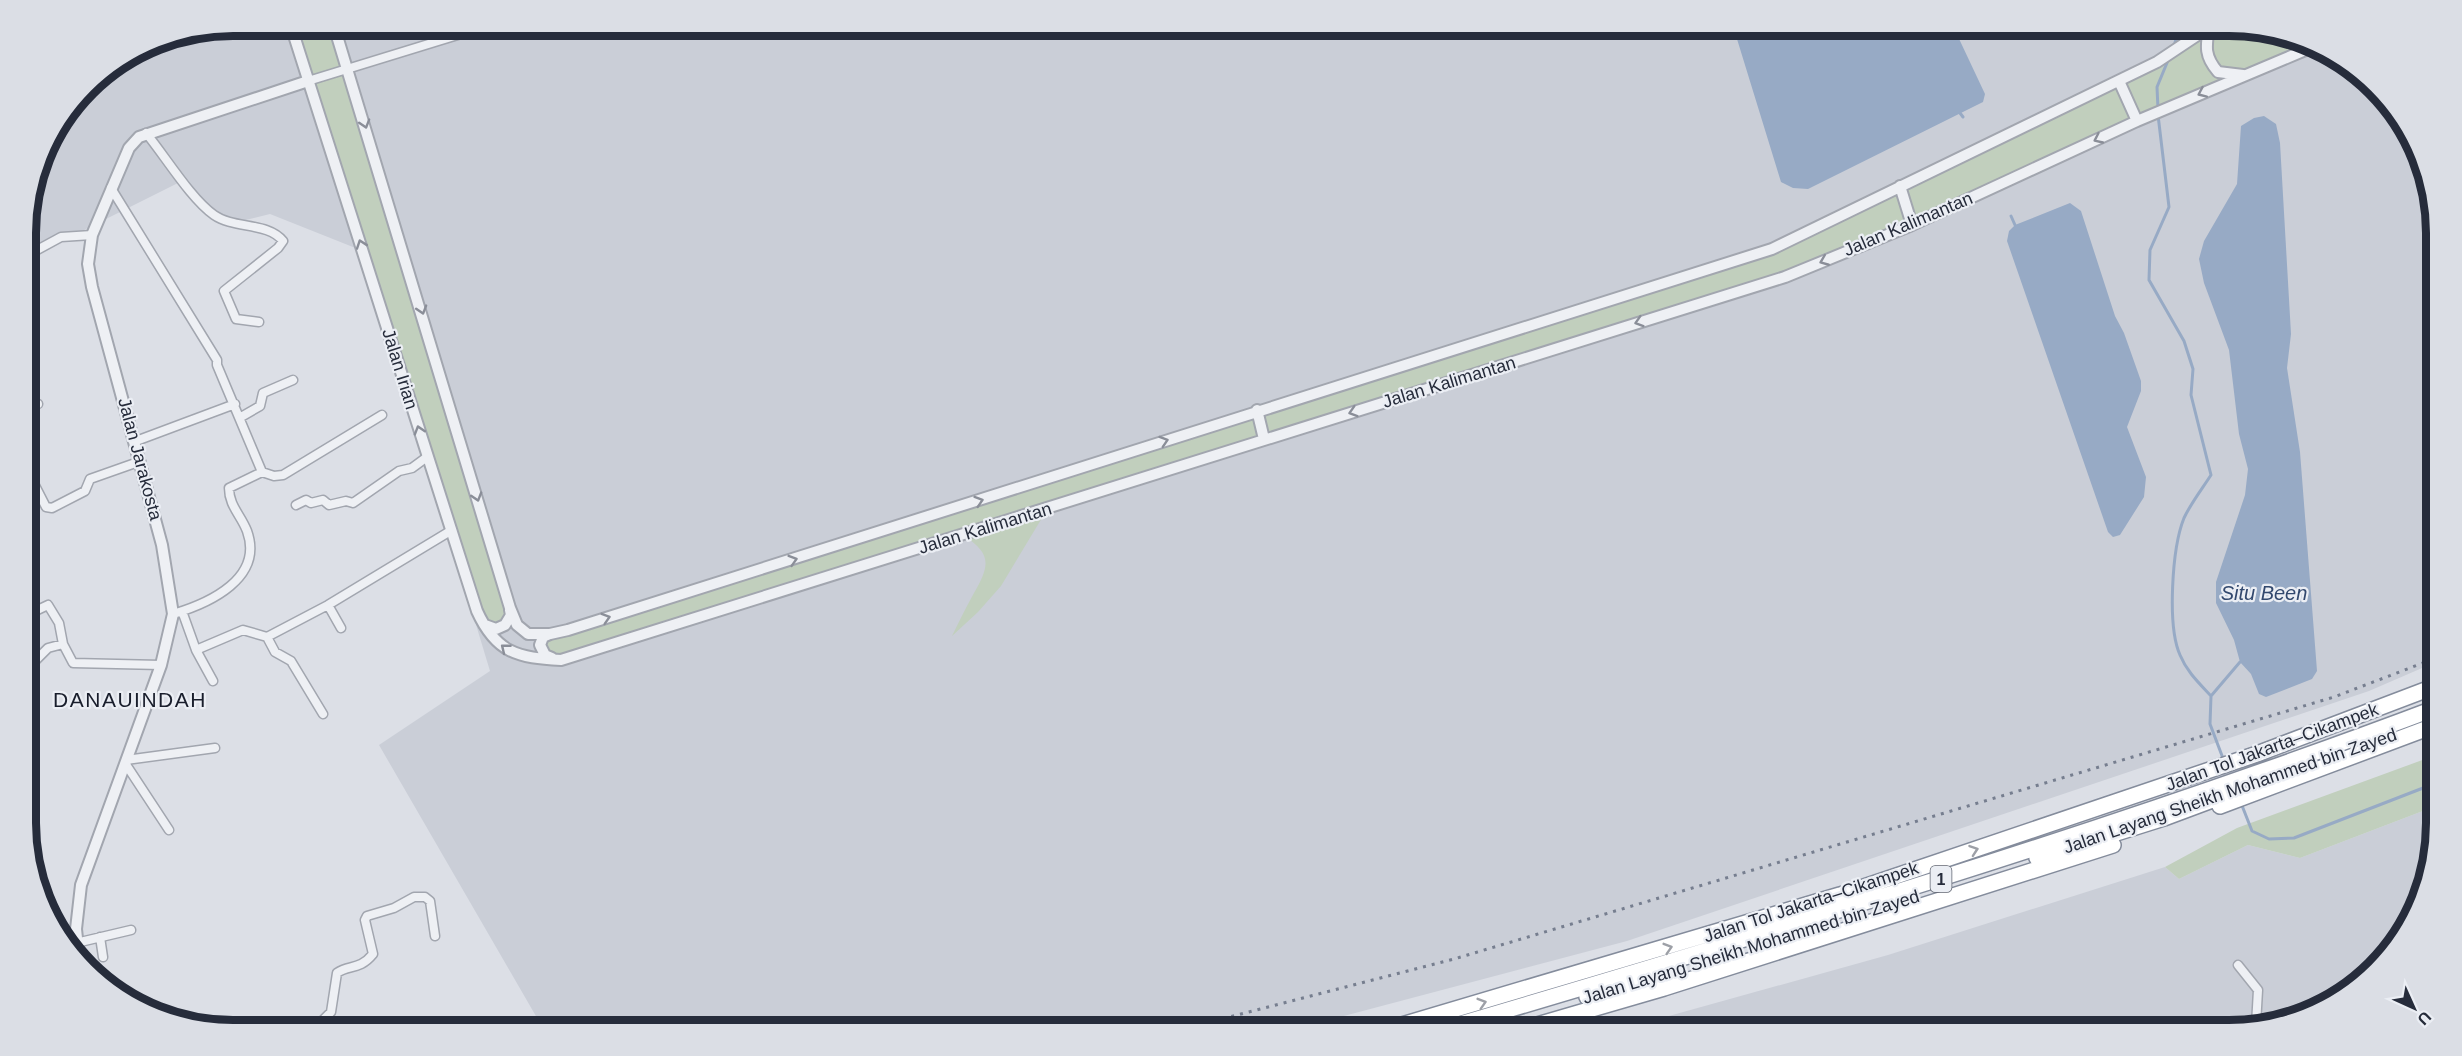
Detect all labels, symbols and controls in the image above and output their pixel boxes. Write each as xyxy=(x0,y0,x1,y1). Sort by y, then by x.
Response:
one-way arrow xyxy=(2198,85,2209,97)
one-way arrow xyxy=(358,118,370,129)
one-way arrow xyxy=(2093,132,2104,144)
street label: Jalan Kalimantan xyxy=(1841,188,1975,260)
one-way arrow xyxy=(355,239,368,250)
one-way arrow xyxy=(1819,254,1830,266)
one-way arrow xyxy=(415,305,427,315)
one-way arrow xyxy=(1634,315,1645,327)
street label: Jalan Irian xyxy=(378,326,422,412)
street label: Jalan Kalimantan xyxy=(1380,352,1518,412)
street label: Jalan Jarakosta xyxy=(114,396,166,523)
one-way arrow xyxy=(1348,405,1359,417)
one-way arrow xyxy=(414,425,426,436)
one-way arrow xyxy=(1158,435,1169,448)
one-way arrow xyxy=(470,492,482,502)
one-way arrow xyxy=(973,496,984,508)
street label: Jalan Kalimantan xyxy=(916,498,1054,558)
one-way arrow xyxy=(787,555,798,567)
water label: Situ Been xyxy=(2221,582,2307,604)
one-way arrow xyxy=(600,612,611,625)
one-way arrow xyxy=(501,644,512,655)
district label: DANAUINDAH xyxy=(53,688,207,711)
street label: Jalan Tol Jakarta–Cikampek xyxy=(2163,699,2382,795)
street label: Jalan Layang Sheikh Mohammed bin Zayed xyxy=(2061,724,2399,858)
one-way arrow xyxy=(1968,844,1979,857)
street label: Jalan Tol Jakarta–Cikampek xyxy=(1701,857,1922,946)
road number: 1 xyxy=(1930,866,1952,892)
street label: Jalan Layang Sheikh Mohammed bin Zayed xyxy=(1580,886,1922,1008)
one-way arrow xyxy=(1662,943,1673,955)
north arrow xyxy=(2384,978,2444,1038)
one-way arrow xyxy=(1476,998,1487,1010)
text: U xyxy=(2414,1008,2434,1028)

